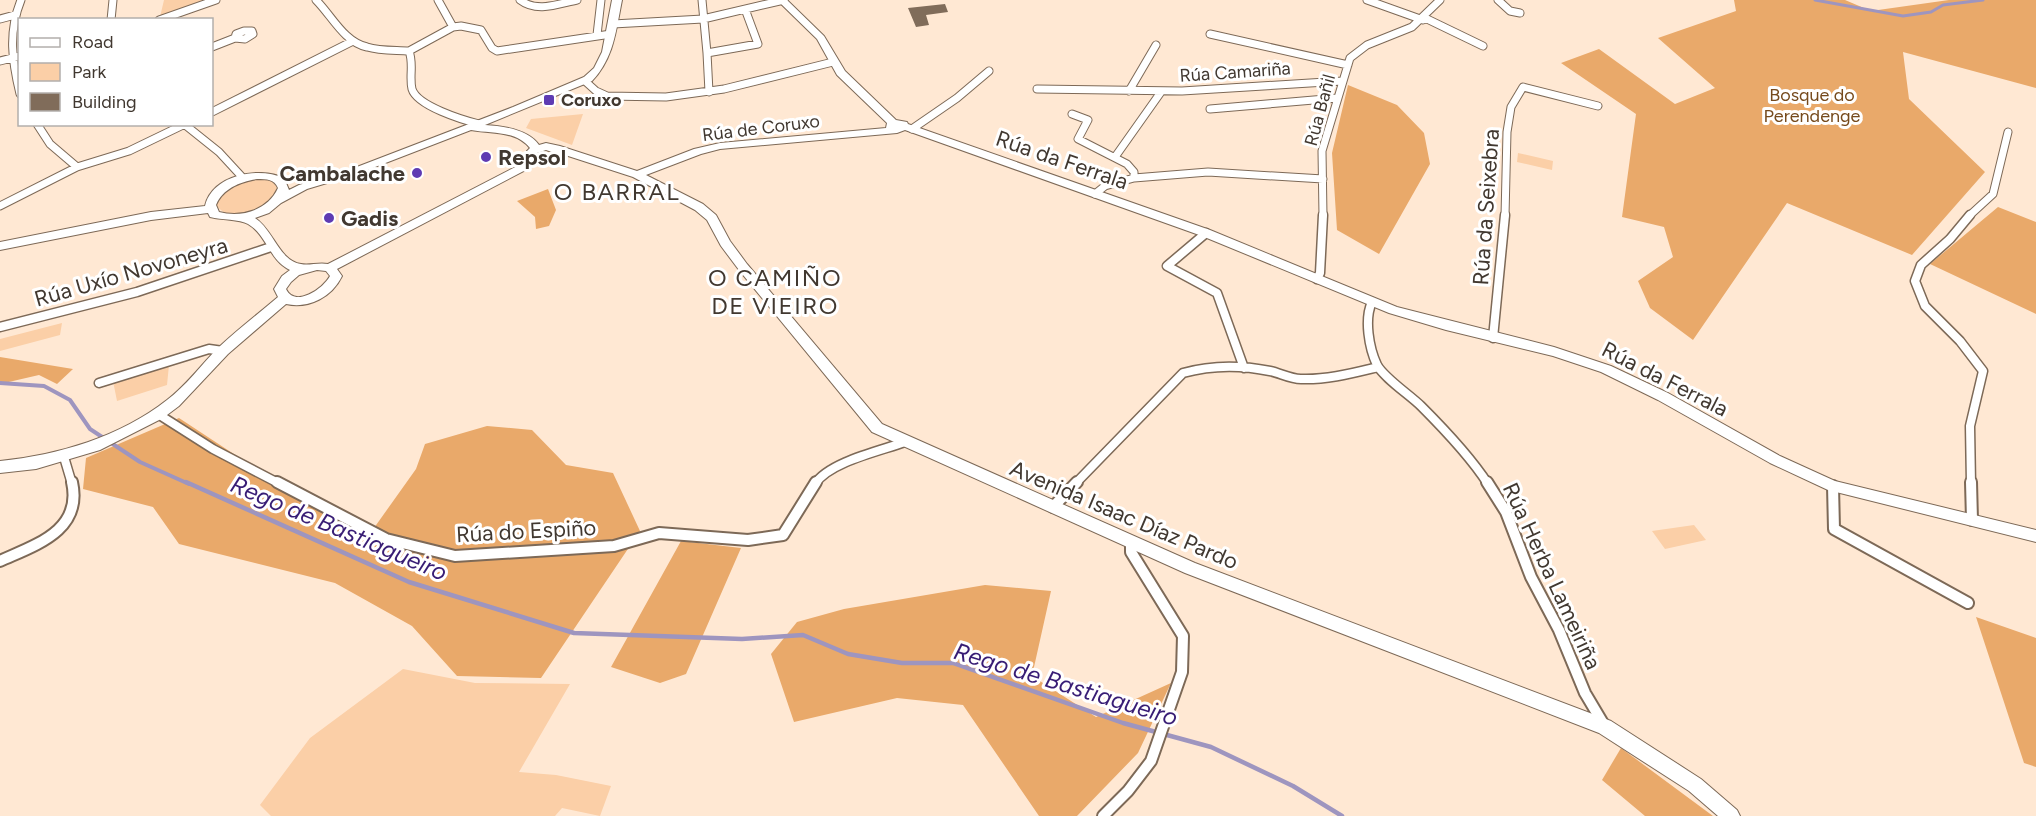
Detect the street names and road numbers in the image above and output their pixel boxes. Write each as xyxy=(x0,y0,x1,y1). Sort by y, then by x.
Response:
street label: Rúa Camariña xyxy=(1179,57,1291,87)
street label: Rúa Bañil xyxy=(1300,72,1340,148)
street label: Rúa de Coruxo xyxy=(701,110,821,146)
street label: Rúa da Ferrala xyxy=(992,125,1132,195)
street label: Rúa da Seixebra xyxy=(1467,128,1505,286)
street label: Rúa Uxío Novoneyra xyxy=(31,232,231,312)
street label: Rúa da Ferrala xyxy=(1597,336,1733,422)
street label: Avenida Isaac Díaz Pardo xyxy=(1006,455,1242,575)
street label: Rúa Herba Lameiriña xyxy=(1497,478,1607,674)
street label: Rúa do Espiño xyxy=(455,514,597,548)

